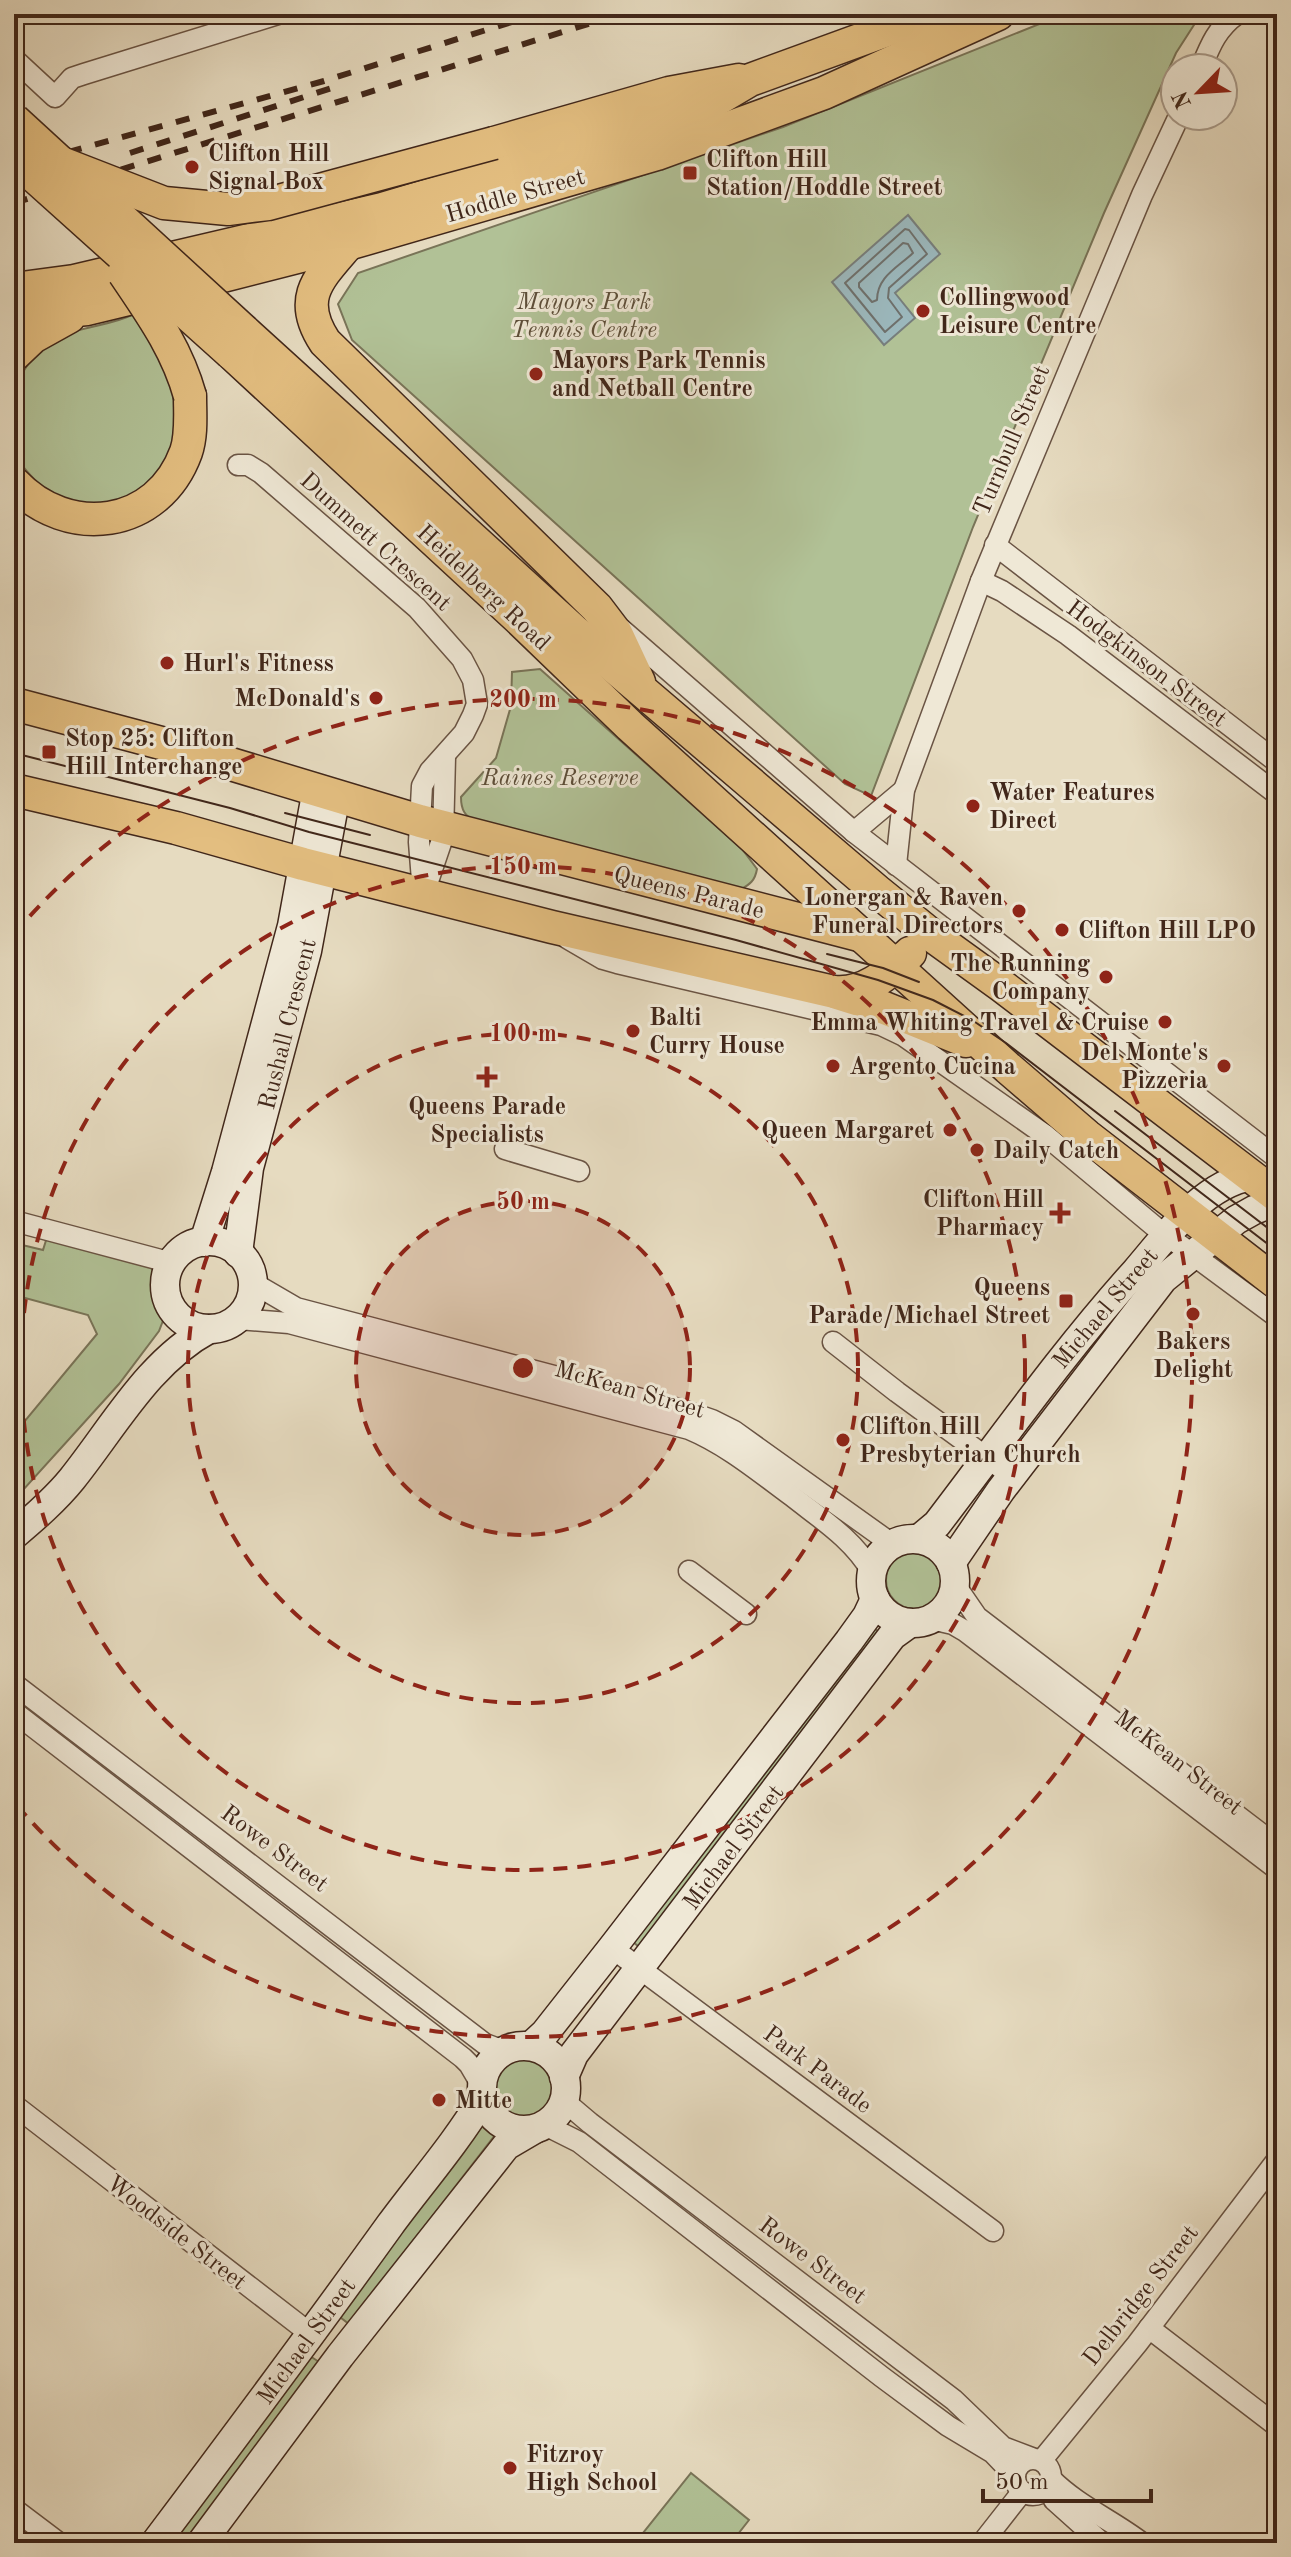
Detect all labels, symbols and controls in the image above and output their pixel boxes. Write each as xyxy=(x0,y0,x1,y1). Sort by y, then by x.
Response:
north arrow xyxy=(1159,52,1239,132)
text: N xyxy=(1169,87,1196,112)
place label: Clifton Hill Signal Box xyxy=(208,143,329,195)
place label: Clifton Hill Station/Hoddle Street xyxy=(706,149,943,201)
marker: Clifton Hill Signal Box xyxy=(183,158,201,176)
marker: Clifton Hill Station/Hoddle Street xyxy=(681,164,699,182)
street label: Hoddle Street xyxy=(443,166,588,228)
place label: Collingwood Leisure Centre xyxy=(939,287,1097,339)
park label: Mayors Park Tennis Centre xyxy=(511,291,657,343)
marker: Collingwood Leisure Centre xyxy=(914,302,932,320)
place label: Mayors Park Tennis and Netball Centre xyxy=(552,350,766,402)
street label: Turnbull Street xyxy=(970,362,1055,520)
marker: Mayors Park Tennis and Netball Centre xyxy=(527,365,545,383)
street label: Dummett Crescent xyxy=(294,469,455,616)
street label: Heidelberg Road xyxy=(411,521,554,656)
street label: Hodgkinson Street xyxy=(1061,597,1230,733)
place label: Hurl's Fitness xyxy=(183,653,334,677)
marker: Hurl's Fitness xyxy=(158,654,176,672)
place label: McDonald's xyxy=(235,688,360,712)
marker: McDonald's xyxy=(367,689,385,707)
text: 200 m xyxy=(489,689,557,713)
place label: Stop 25: Clifton Hill Interchange xyxy=(65,727,243,780)
marker: Stop 25: Clifton Hill Interchange xyxy=(40,743,58,761)
park label: Raines Reserve xyxy=(480,767,639,791)
place label: Water Features Direct xyxy=(989,782,1154,834)
marker: Water Features Direct xyxy=(964,797,982,815)
text: 150 m xyxy=(489,855,557,880)
street label: Queens Parade xyxy=(611,864,766,924)
place label: Lonergan & Raven Funeral Directors xyxy=(804,887,1003,939)
marker: Lonergan & Raven Funeral Directors xyxy=(1010,902,1028,920)
place label: Clifton Hill LPO xyxy=(1078,920,1256,944)
marker: Clifton Hill LPO xyxy=(1053,921,1071,939)
street label: Rushall Crescent xyxy=(256,937,322,1112)
place label: The Running Company xyxy=(950,953,1091,1005)
marker: The Running Company xyxy=(1097,968,1115,986)
place label: Balti Curry House xyxy=(649,1007,785,1059)
place label: Emma Whiting Travel & Cruise xyxy=(810,1012,1149,1036)
marker: Emma Whiting Travel & Cruise xyxy=(1156,1013,1174,1031)
marker: Balti Curry House xyxy=(624,1022,642,1040)
text: 100 m xyxy=(489,1023,557,1047)
place label: Del Monte's Pizzeria xyxy=(1081,1042,1208,1094)
place label: Argento Cucina xyxy=(849,1056,1016,1080)
marker: Argento Cucina xyxy=(824,1057,842,1075)
marker: Del Monte's Pizzeria xyxy=(1215,1057,1233,1075)
marker: Queens Parade Specialists xyxy=(476,1066,498,1088)
place label: Queens Parade Specialists xyxy=(408,1096,566,1148)
place label: Queen Margaret xyxy=(761,1120,934,1144)
marker: Queen Margaret xyxy=(941,1121,959,1139)
place label: Daily Catch xyxy=(993,1140,1119,1164)
marker: Daily Catch xyxy=(968,1141,986,1159)
place label: Clifton Hill Pharmacy xyxy=(923,1189,1044,1241)
text: 50 m xyxy=(496,1190,550,1215)
marker: Clifton Hill Pharmacy xyxy=(1051,1204,1069,1222)
street label: Michael Street xyxy=(1049,1244,1164,1374)
place label: Queens Parade/Michael Street xyxy=(808,1277,1050,1329)
marker: Queens Parade/Michael Street xyxy=(1057,1292,1075,1310)
marker: Bakers Delight xyxy=(1184,1305,1202,1323)
place label: Bakers Delight xyxy=(1153,1331,1233,1383)
centre of rings xyxy=(509,1354,537,1382)
street label: McKean Street xyxy=(552,1358,707,1424)
place label: Clifton Hill Presbyterian Church xyxy=(859,1416,1081,1468)
marker: Clifton Hill Presbyterian Church xyxy=(834,1431,852,1449)
street label: McKean Street xyxy=(1109,1706,1246,1821)
street label: Michael Street xyxy=(680,1781,789,1915)
street label: Rowe Street xyxy=(216,1802,332,1898)
street label: Park Parade xyxy=(758,2022,875,2119)
place label: Mitte xyxy=(455,2090,512,2114)
marker: Mitte xyxy=(430,2091,448,2109)
street label: Woodside Street xyxy=(101,2172,250,2296)
street label: Rowe Street xyxy=(754,2214,870,2310)
street label: Delbridge Street xyxy=(1079,2221,1204,2371)
street label: Michael Street xyxy=(254,2275,361,2410)
place label: Fitzroy High School xyxy=(526,2444,657,2496)
scale bar xyxy=(983,2453,1151,2503)
marker: Fitzroy High School xyxy=(501,2459,519,2477)
text: 50 m xyxy=(995,2471,1049,2495)

